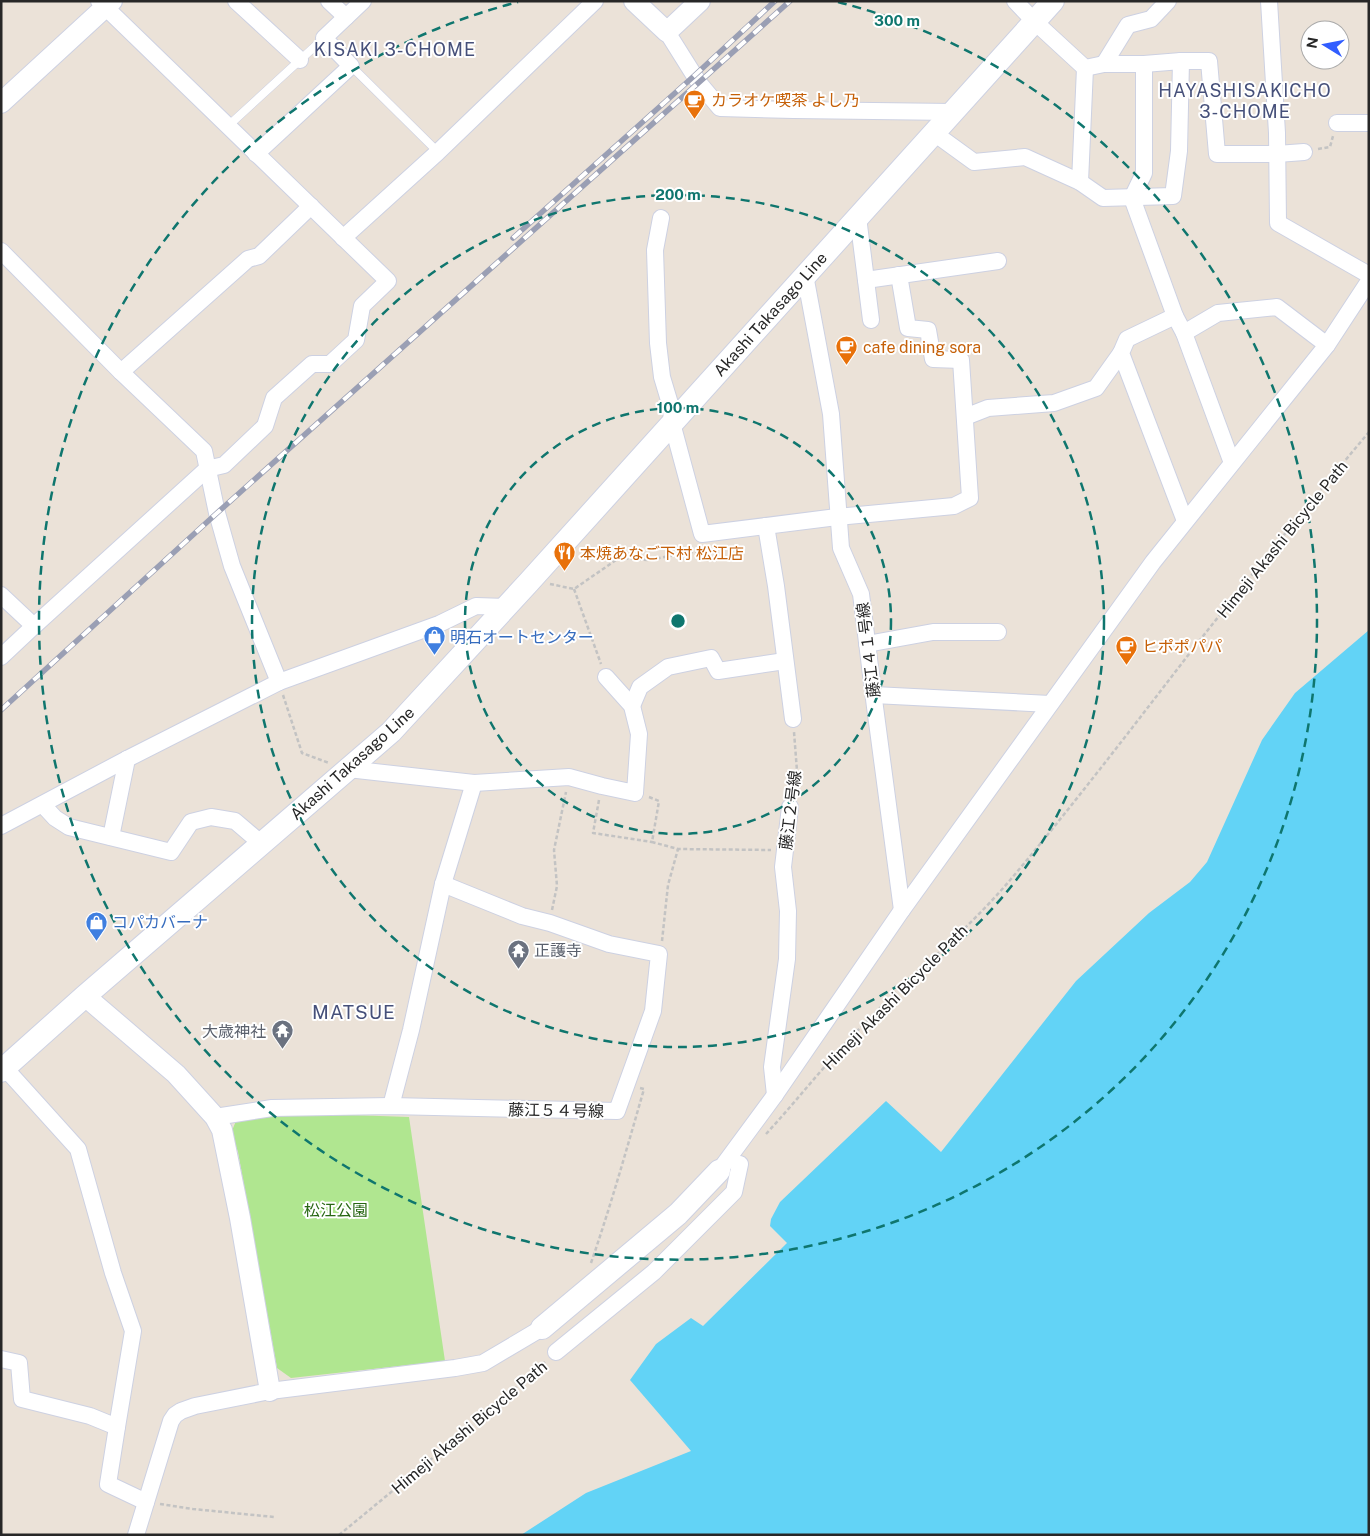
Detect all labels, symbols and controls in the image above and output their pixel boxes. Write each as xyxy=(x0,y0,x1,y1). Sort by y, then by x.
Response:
text: 300 m xyxy=(874,12,920,29)
north arrow xyxy=(1300,20,1350,70)
text: N xyxy=(1303,36,1321,50)
district label: KISAKI 3-CHOME xyxy=(314,39,476,60)
district label: HAYASHISAKICHO 3-CHOME xyxy=(1158,80,1332,122)
cafe icon: カラオケ喫茶 よし乃 xyxy=(683,88,707,119)
place label: カラオケ喫茶 よし乃 xyxy=(711,91,859,110)
text: 200 m xyxy=(655,186,701,203)
street label: Akashi Takasago Line xyxy=(710,248,831,380)
cafe icon: cafe dining sora xyxy=(835,335,859,366)
place label: cafe dining sora xyxy=(863,338,981,357)
text: 100 m xyxy=(657,399,699,416)
street label: Himeji Akashi Bicycle Path xyxy=(1213,457,1352,622)
restaurant icon: 本焼あなご下村 松江店 xyxy=(552,541,576,572)
place label: 本焼あなご下村 松江店 xyxy=(580,544,744,563)
street label: 藤江４１号線 xyxy=(853,601,884,699)
centre of rings xyxy=(669,612,687,630)
shop icon: 明石オートセンター xyxy=(422,625,446,656)
place label: 明石オートセンター xyxy=(450,628,594,647)
cafe icon: ヒポポパパ xyxy=(1114,634,1138,665)
place label: ヒポポパパ xyxy=(1142,637,1222,656)
street label: Akashi Takasago Line xyxy=(286,703,418,824)
street label: 藤江２号線 xyxy=(776,769,805,851)
shop icon: コパカバーナ xyxy=(84,910,108,941)
place label: コパカバーナ xyxy=(112,913,208,932)
street label: Himeji Akashi Bicycle Path xyxy=(819,921,972,1074)
temple icon: 正護寺 xyxy=(506,938,530,969)
place label: 正護寺 xyxy=(534,941,582,960)
district label: MATSUE xyxy=(312,1001,396,1023)
temple icon: 大歳神社 xyxy=(270,1019,294,1050)
place label: 大歳神社 xyxy=(202,1022,266,1041)
street label: 藤江５４号線 xyxy=(508,1100,604,1121)
park label: 松江公園 xyxy=(304,1201,368,1220)
street label: Himeji Akashi Bicycle Path xyxy=(388,1357,551,1498)

